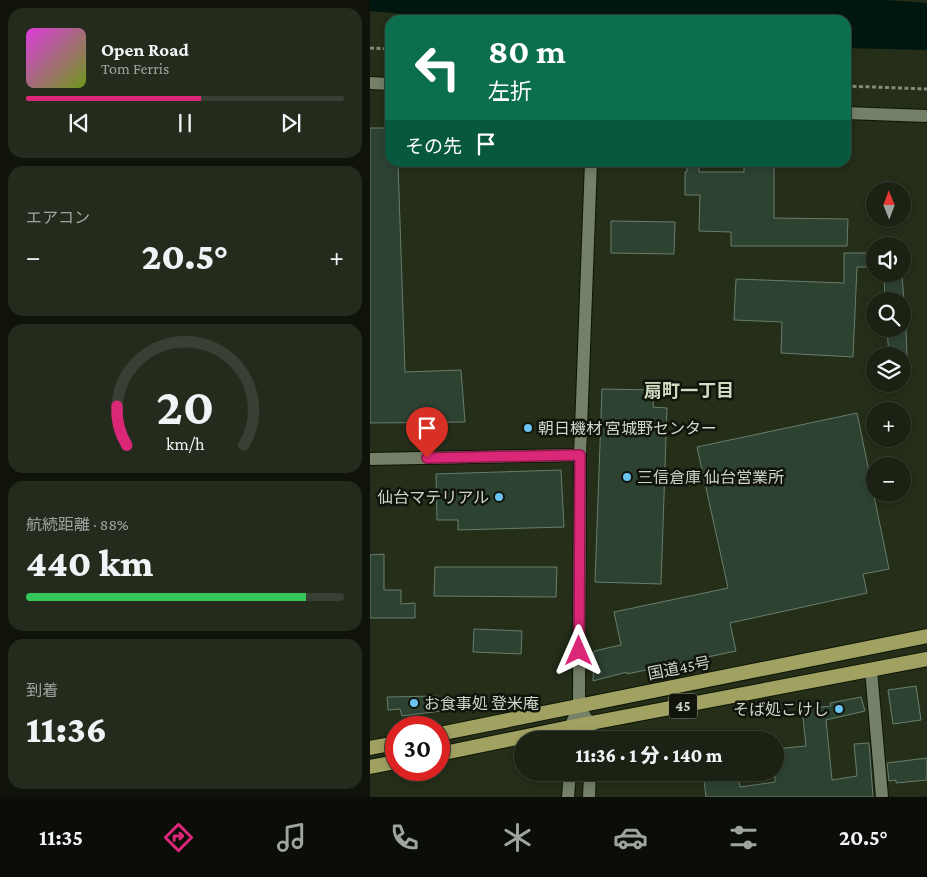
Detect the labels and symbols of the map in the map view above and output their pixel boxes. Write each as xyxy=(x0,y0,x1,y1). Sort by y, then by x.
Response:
north arrow xyxy=(866,182,911,228)
district label: 扇町一丁目 xyxy=(644,381,734,401)
pin xyxy=(406,407,448,458)
place label: 朝日機材 宮城野センター xyxy=(538,420,717,437)
marker: 朝日機材 宮城野センター xyxy=(522,422,534,434)
place label: 三信倉庫 仙台営業所 xyxy=(637,469,784,486)
marker: 三信倉庫 仙台営業所 xyxy=(621,471,633,483)
place label: 仙台マテリアル xyxy=(377,489,489,506)
marker: 仙台マテリアル xyxy=(493,491,505,503)
position arrow xyxy=(552,624,604,676)
street label: 国道45号 xyxy=(646,654,712,682)
road number: 45 xyxy=(669,694,697,718)
place label: お食事処 登米庵 xyxy=(424,695,539,712)
marker: お食事処 登米庵 xyxy=(408,697,420,709)
place label: そば処こけし xyxy=(733,701,829,718)
marker: そば処こけし xyxy=(833,703,845,715)
speed limit sign: 30 xyxy=(385,716,450,781)

